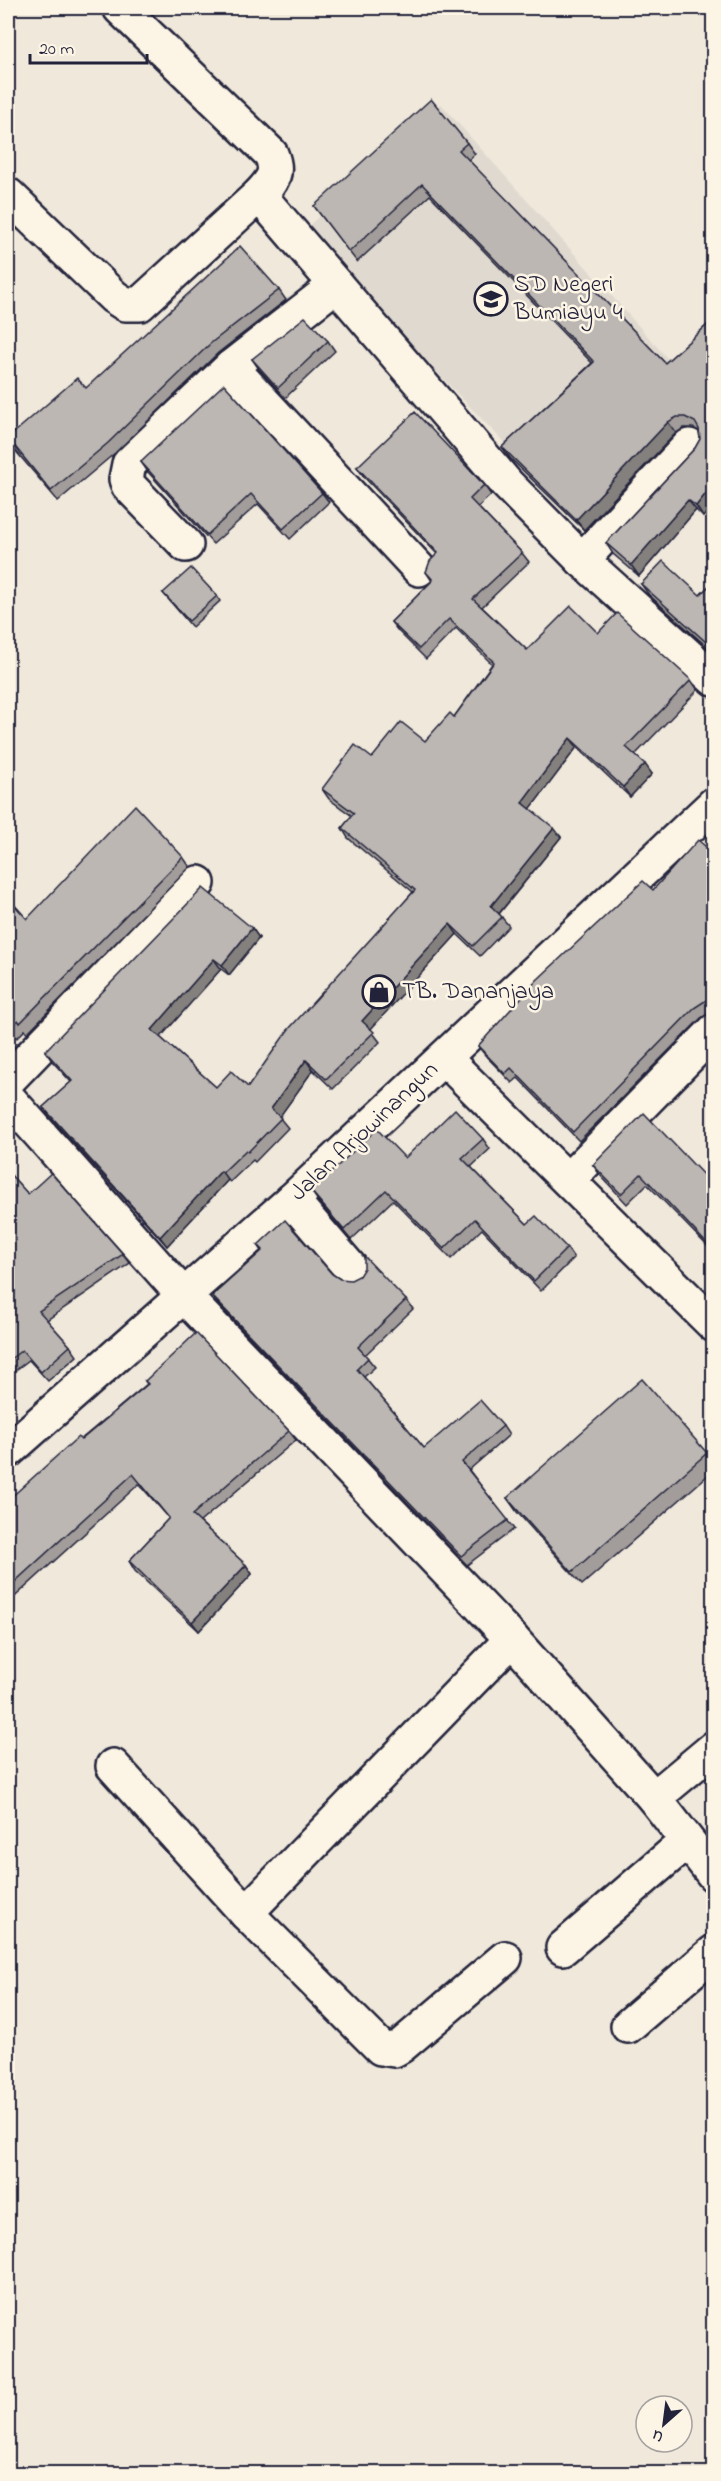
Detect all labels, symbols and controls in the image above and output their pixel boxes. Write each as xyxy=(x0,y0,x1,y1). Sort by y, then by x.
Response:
scale bar xyxy=(30,27,147,65)
text: 20 m xyxy=(39,37,74,63)
place label: SD Negeri Bumiayu 4 xyxy=(513,268,623,332)
school or university icon: SD Negeri Bumiayu 4 xyxy=(473,281,509,317)
shop icon: TB. Dananjaya xyxy=(361,974,397,1010)
place label: TB. Dananjaya xyxy=(402,975,554,1011)
street label: Jalan Arjowinangun xyxy=(283,1054,447,1210)
north arrow xyxy=(634,2394,694,2454)
text: U xyxy=(648,2423,668,2448)

